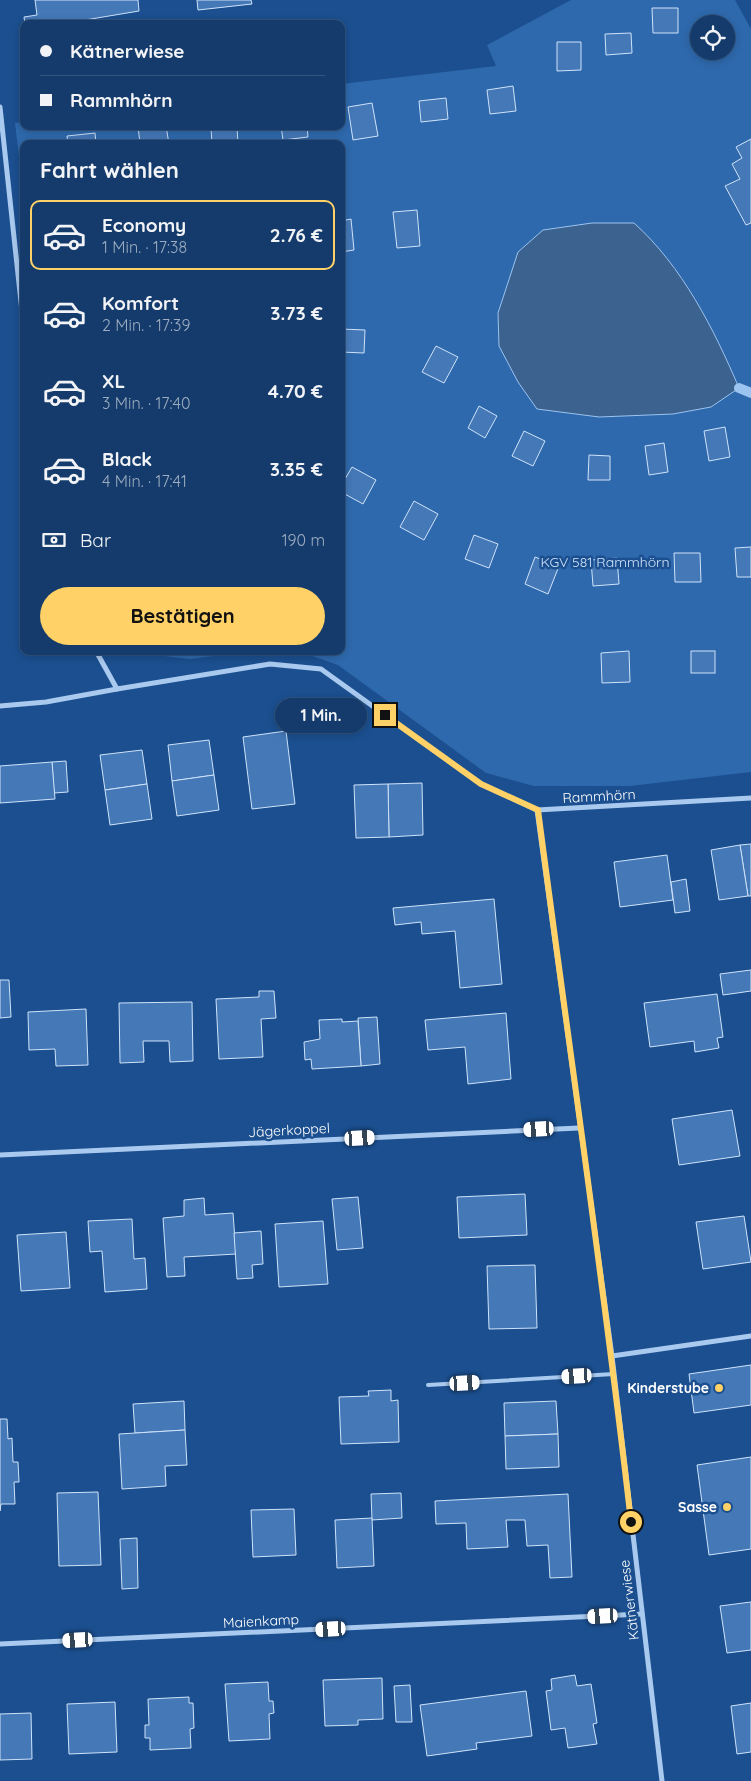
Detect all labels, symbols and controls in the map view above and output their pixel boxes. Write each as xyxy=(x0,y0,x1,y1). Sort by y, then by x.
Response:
map controls xyxy=(690,15,735,60)
button: locate xyxy=(690,15,735,60)
text: Kätnerwiese xyxy=(70,39,185,63)
text: Rammhörn xyxy=(70,88,173,112)
text: Fahrt wählen xyxy=(40,156,179,184)
icon: car xyxy=(42,213,87,258)
text: Economy xyxy=(102,213,186,237)
text: 2.76 € xyxy=(270,223,323,247)
text: 1 Min. · 17:38 xyxy=(102,237,187,257)
icon: car xyxy=(42,291,87,336)
text: Komfort xyxy=(102,291,179,315)
text: 3.73 € xyxy=(270,301,323,325)
text: 2 Min. · 17:39 xyxy=(102,315,190,335)
icon: car xyxy=(42,369,87,414)
text: XL xyxy=(102,369,125,393)
text: 4.70 € xyxy=(268,379,323,403)
text: 3 Min. · 17:40 xyxy=(102,393,190,413)
icon: car xyxy=(42,447,87,492)
text: Black xyxy=(102,447,152,471)
text: 3.35 € xyxy=(270,457,323,481)
text: 4 Min. · 17:41 xyxy=(102,471,187,491)
icon: cash xyxy=(40,526,68,554)
text: Bar xyxy=(80,528,111,552)
text: 190 m xyxy=(282,530,325,550)
park label: KGV 581 Rammhörn xyxy=(540,553,670,571)
button: Bestätigen xyxy=(40,587,325,645)
callout: 1 Min. xyxy=(275,698,368,732)
route end xyxy=(374,704,396,726)
text: 1 Min. xyxy=(300,705,342,725)
street label: Rammhörn xyxy=(562,785,636,807)
street label: Jägerkoppel xyxy=(248,1119,330,1141)
car xyxy=(523,1121,554,1137)
car xyxy=(344,1130,375,1146)
car xyxy=(561,1368,592,1384)
car xyxy=(449,1375,480,1391)
place label: Kinderstube xyxy=(627,1379,709,1397)
marker: Kinderstube xyxy=(713,1382,725,1394)
place label: Sasse xyxy=(678,1498,717,1516)
marker: Sasse xyxy=(721,1501,733,1513)
route start xyxy=(620,1511,642,1533)
street label: Kätnerwiese xyxy=(615,1559,643,1641)
car xyxy=(587,1608,618,1624)
street label: Maienkamp xyxy=(222,1610,300,1632)
car xyxy=(315,1621,346,1637)
car xyxy=(62,1632,93,1648)

